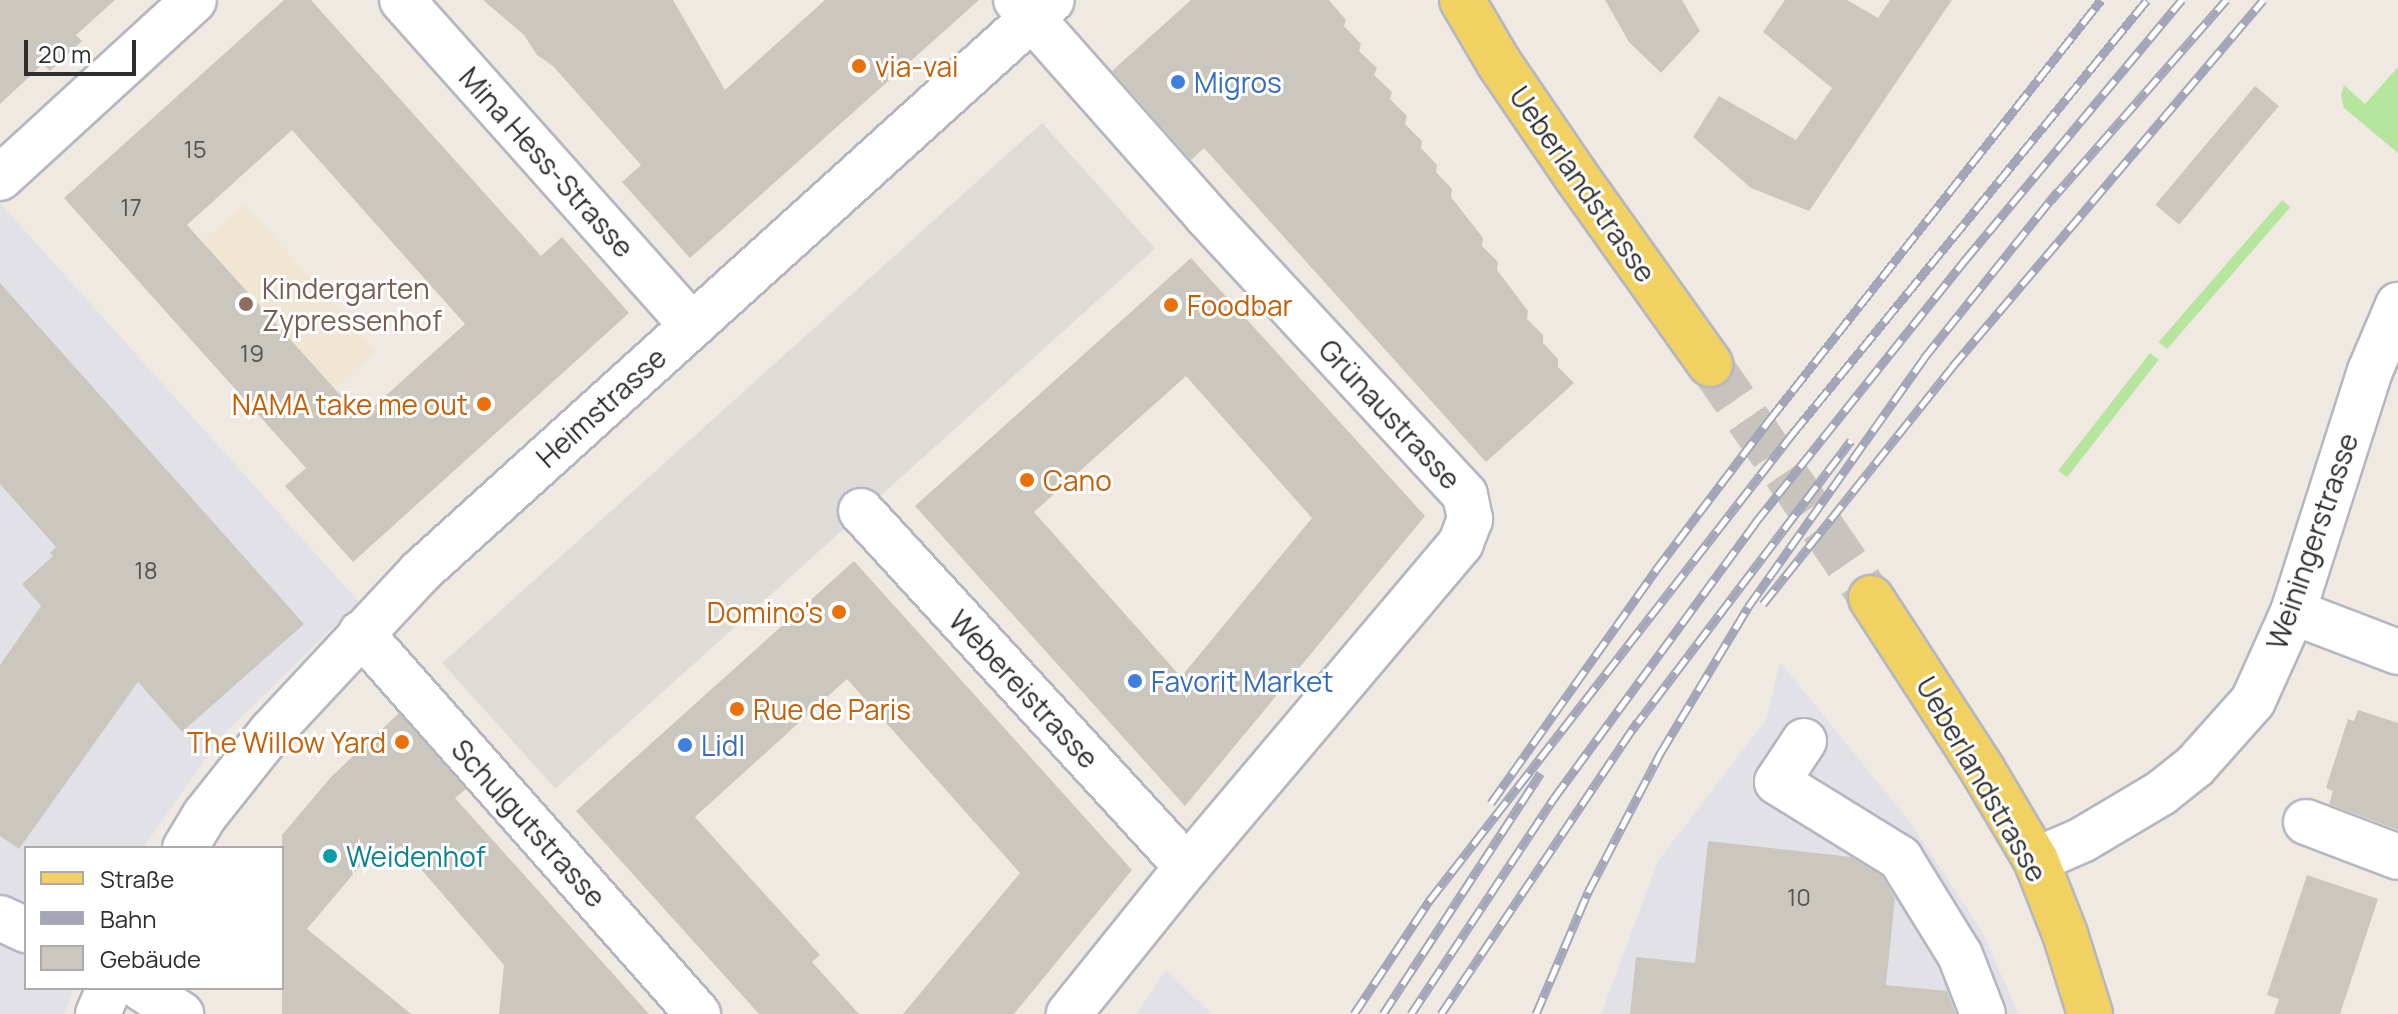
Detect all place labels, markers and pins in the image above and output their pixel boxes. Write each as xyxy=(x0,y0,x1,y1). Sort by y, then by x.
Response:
place label: via-vai xyxy=(875,49,959,83)
marker: via-vai xyxy=(850,57,868,75)
place label: Migros xyxy=(1194,65,1282,99)
marker: Migros xyxy=(1169,73,1187,91)
place label: Kindergarten Zypressenhof xyxy=(262,271,442,337)
place label: Foodbar xyxy=(1187,288,1293,322)
marker: Kindergarten Zypressenhof xyxy=(237,295,255,313)
marker: Foodbar xyxy=(1162,296,1180,314)
place label: NAMA take me out xyxy=(232,387,468,421)
marker: NAMA take me out xyxy=(475,395,493,413)
place label: Cano xyxy=(1043,463,1112,497)
marker: Cano xyxy=(1018,471,1036,489)
place label: Domino's xyxy=(707,595,823,629)
marker: Domino's xyxy=(830,603,848,621)
place label: Favorit Market xyxy=(1151,664,1334,698)
marker: Favorit Market xyxy=(1126,672,1144,690)
place label: Rue de Paris xyxy=(753,692,911,726)
marker: Rue de Paris xyxy=(728,700,746,718)
place label: The Willow Yard xyxy=(187,725,386,759)
place label: Lidl xyxy=(701,728,745,762)
marker: The Willow Yard xyxy=(393,733,411,751)
marker: Lidl xyxy=(676,736,694,754)
place label: Weidenhof xyxy=(346,839,486,873)
marker: Weidenhof xyxy=(321,847,339,865)

